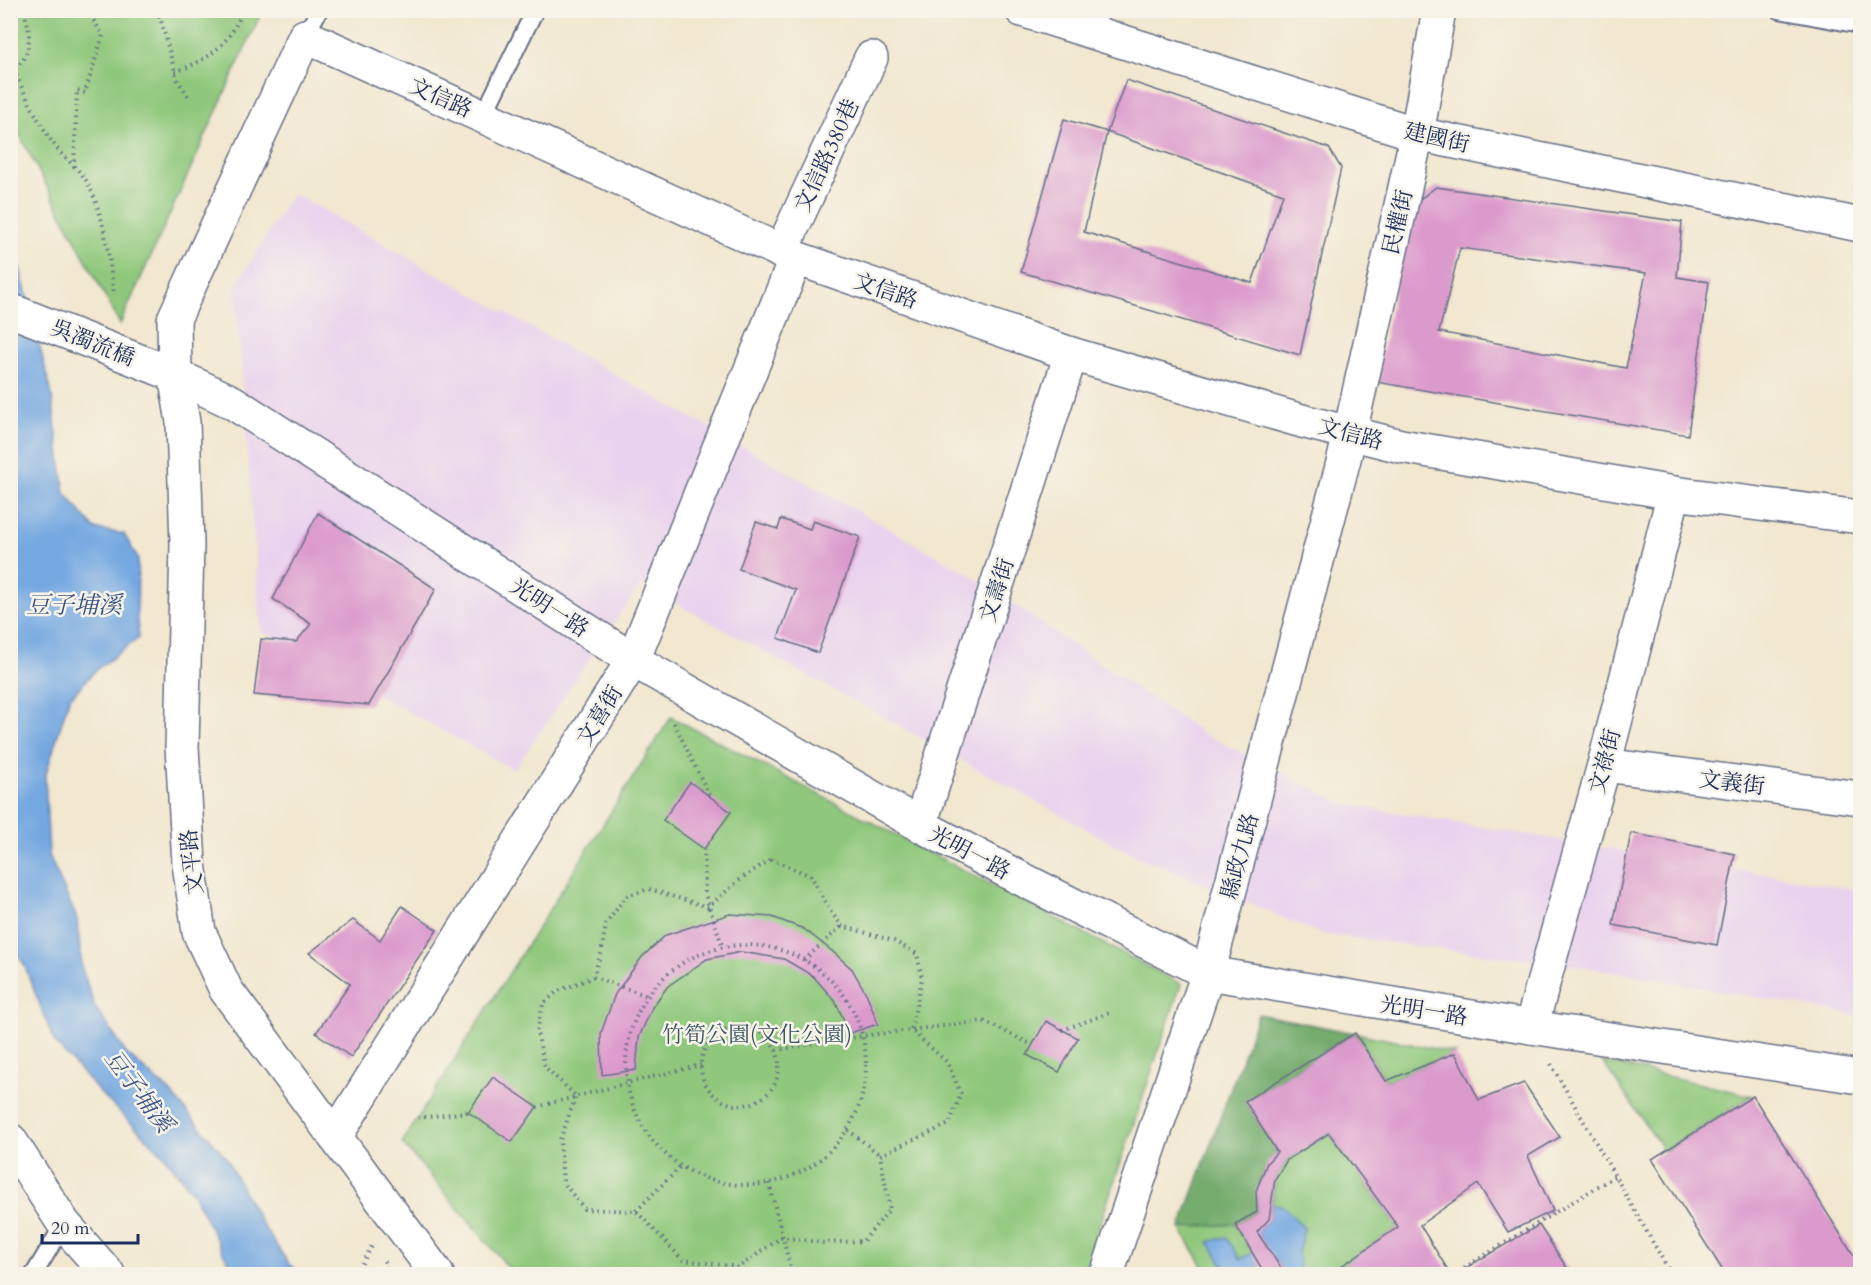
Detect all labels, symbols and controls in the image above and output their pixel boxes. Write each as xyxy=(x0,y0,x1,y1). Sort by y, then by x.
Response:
street label: 文信路 xyxy=(404,71,477,125)
street label: 文信路380巷 xyxy=(788,94,866,217)
street label: 建國街 xyxy=(1401,116,1472,160)
street label: 民權街 xyxy=(1376,187,1420,258)
street label: 文信路 xyxy=(850,266,922,316)
street label: 吳濁流橋 xyxy=(46,313,139,373)
street label: 文信路 xyxy=(1315,411,1387,457)
street label: 文壽街 xyxy=(972,554,1021,626)
street label: 光明一路 xyxy=(504,571,595,644)
water label: 豆子埔溪 xyxy=(26,589,125,622)
street label: 文喜街 xyxy=(570,680,630,751)
street label: 文祿街 xyxy=(1582,725,1628,797)
street label: 文義街 xyxy=(1697,764,1766,802)
street label: 縣政九路 xyxy=(1214,810,1266,903)
street label: 光明一路 xyxy=(924,819,1015,887)
street label: 文平路 xyxy=(174,828,210,896)
street label: 光明一路 xyxy=(1378,989,1470,1033)
park label: 竹筍公園(文化公園) xyxy=(662,1020,852,1050)
water label: 豆子埔溪 xyxy=(97,1043,182,1142)
scale bar xyxy=(42,1207,138,1245)
text: 20 m xyxy=(51,1216,90,1241)

